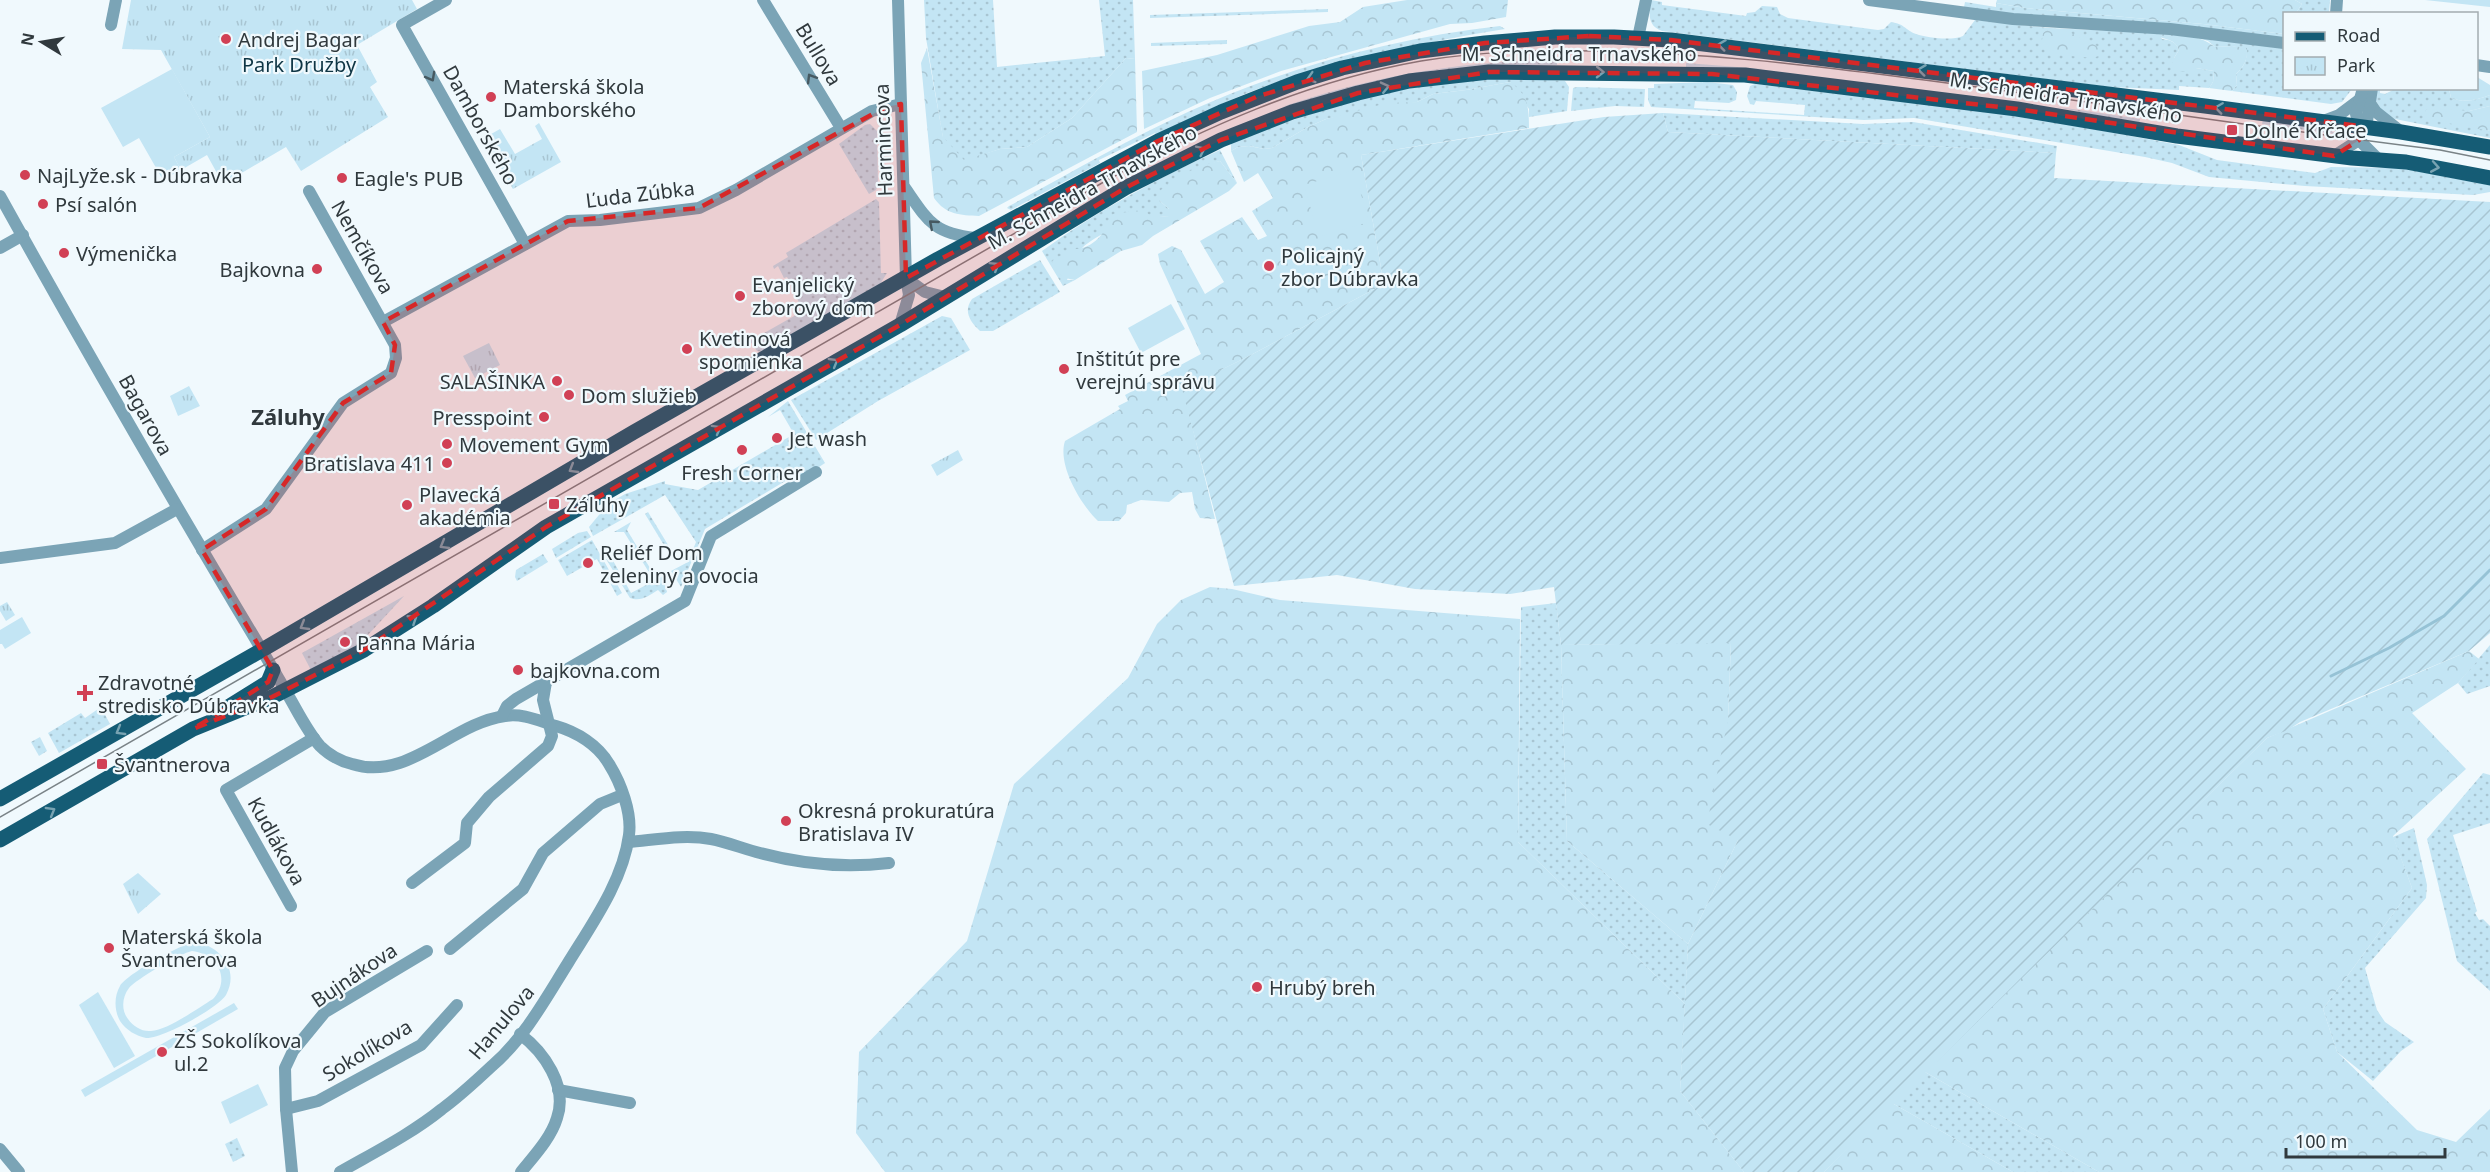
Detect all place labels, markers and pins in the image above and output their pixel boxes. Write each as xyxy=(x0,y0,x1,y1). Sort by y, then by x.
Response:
place label: Andrej Bagar xyxy=(238,26,361,53)
marker: Andrej Bagar xyxy=(219,32,233,46)
place label: Materská škola Damborského xyxy=(503,73,645,123)
marker: Materská škola Damborského xyxy=(484,90,498,104)
place label: Dolné Krčace xyxy=(2244,117,2367,144)
marker: Dolné Krčace xyxy=(2225,123,2239,137)
place label: NajLyže.sk - Dúbravka xyxy=(37,162,243,189)
place label: Eagle's PUB xyxy=(354,165,463,192)
marker: NajLyže.sk - Dúbravka xyxy=(18,168,32,182)
marker: Eagle's PUB xyxy=(335,171,349,185)
place label: Psí salón xyxy=(55,191,137,218)
marker: Psí salón xyxy=(36,197,50,211)
place label: Výmenička xyxy=(76,240,177,267)
place label: Policajný zbor Dúbravka xyxy=(1281,242,1419,292)
marker: Výmenička xyxy=(57,246,71,260)
place label: Bajkovna xyxy=(220,256,305,283)
marker: Policajný zbor Dúbravka xyxy=(1262,259,1276,273)
marker: Bajkovna xyxy=(310,262,324,276)
place label: Evanjelický zborový dom xyxy=(752,271,874,321)
marker: Evanjelický zborový dom xyxy=(733,289,747,303)
place label: Kvetinová spomienka xyxy=(699,325,802,375)
marker: Kvetinová spomienka xyxy=(680,342,694,356)
place label: Inštitút pre verejnú správu xyxy=(1076,345,1215,395)
marker: Inštitút pre verejnú správu xyxy=(1057,362,1071,376)
place label: SALAŠINKA xyxy=(440,368,545,395)
marker: SALAŠINKA xyxy=(550,374,564,388)
place label: Dom služieb xyxy=(581,382,697,409)
marker: Dom služieb xyxy=(562,388,576,402)
place label: Presspoint xyxy=(432,404,532,431)
marker: Presspoint xyxy=(537,410,551,424)
place label: Jet wash xyxy=(787,425,867,452)
place label: Movement Gym xyxy=(459,431,609,458)
marker: Jet wash xyxy=(770,431,784,445)
marker: Movement Gym xyxy=(440,437,454,451)
marker: Fresh Corner xyxy=(735,443,749,457)
place label: Bratislava 411 xyxy=(304,450,435,477)
marker: Bratislava 411 xyxy=(440,456,454,470)
place label: Fresh Corner xyxy=(681,459,803,486)
place label: Plavecká akadémia xyxy=(419,481,511,531)
place label: Záluhy xyxy=(566,491,630,518)
marker: Záluhy xyxy=(547,497,561,511)
marker: Plavecká akadémia xyxy=(400,498,414,512)
place label: Reliéf Dom zeleniny a ovocia xyxy=(600,539,759,589)
marker: Reliéf Dom zeleniny a ovocia xyxy=(581,556,595,570)
place label: Panna Mária xyxy=(357,629,475,656)
marker: Panna Mária xyxy=(338,635,352,649)
place label: bajkovna.com xyxy=(530,657,661,684)
marker: bajkovna.com xyxy=(511,663,525,677)
place label: Zdravotné stredisko Dúbravka xyxy=(98,669,279,719)
marker: Zdravotné stredisko Dúbravka xyxy=(76,684,94,702)
place label: Švantnerova xyxy=(114,751,231,778)
marker: Švantnerova xyxy=(95,757,109,771)
place label: Okresná prokuratúra Bratislava IV xyxy=(798,797,995,847)
marker: Okresná prokuratúra Bratislava IV xyxy=(779,814,793,828)
place label: Materská škola Švantnerova xyxy=(121,923,263,973)
marker: Materská škola Švantnerova xyxy=(102,941,116,955)
place label: Hrubý breh xyxy=(1269,974,1376,1001)
marker: Hrubý breh xyxy=(1250,980,1264,994)
place label: ZŠ Sokolíkova ul.2 xyxy=(174,1027,302,1077)
marker: ZŠ Sokolíkova ul.2 xyxy=(155,1045,169,1059)

